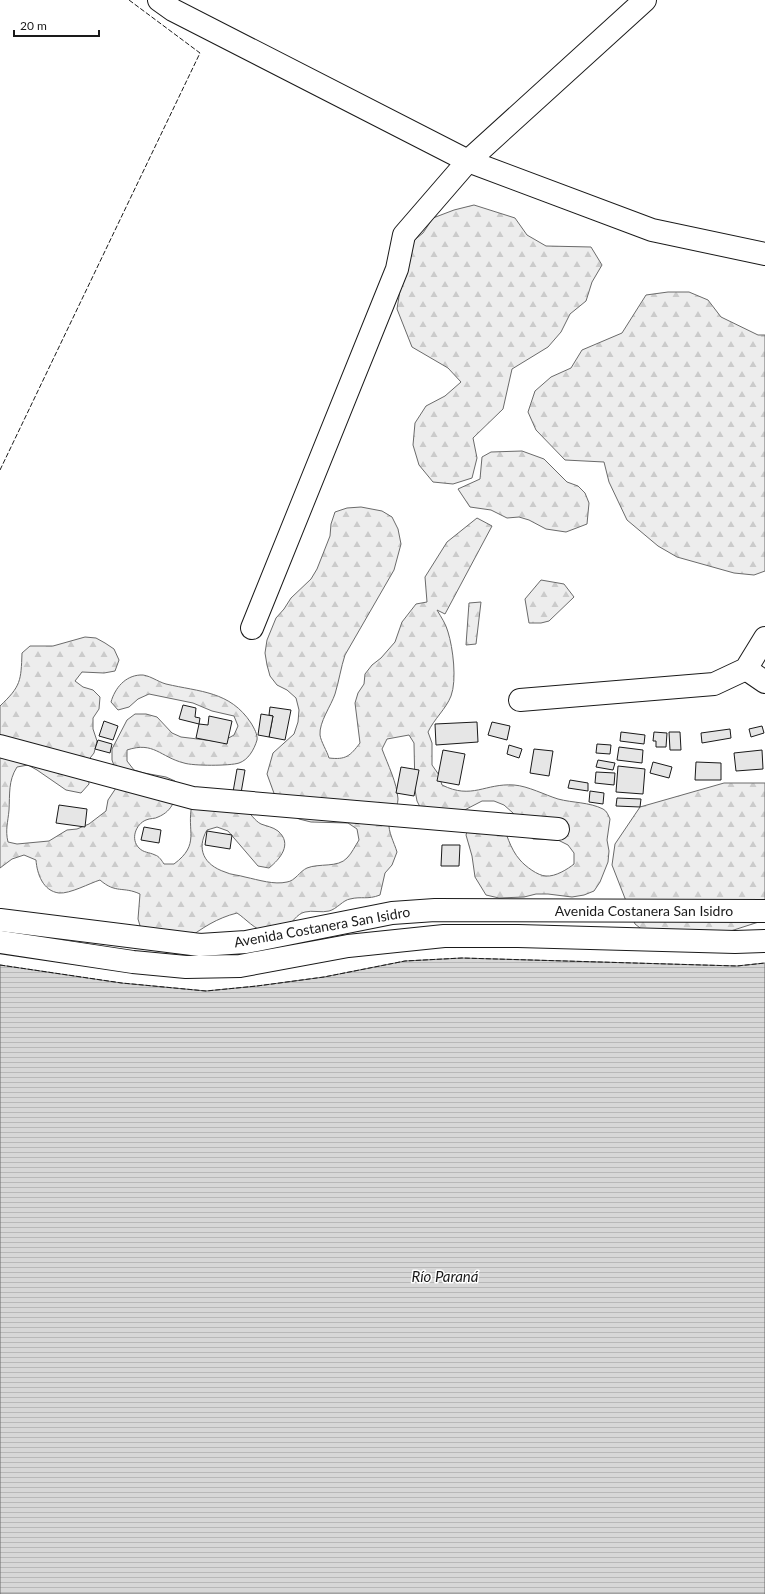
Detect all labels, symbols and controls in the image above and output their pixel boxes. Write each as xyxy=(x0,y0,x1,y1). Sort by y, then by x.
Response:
scale bar xyxy=(14,12,99,38)
text: 20 m xyxy=(20,18,47,33)
street label: Avenida Costanera San Isidro xyxy=(555,902,733,919)
street label: Avenida Costanera San Isidro xyxy=(233,903,411,950)
water label: Río Paraná xyxy=(412,1267,479,1285)

